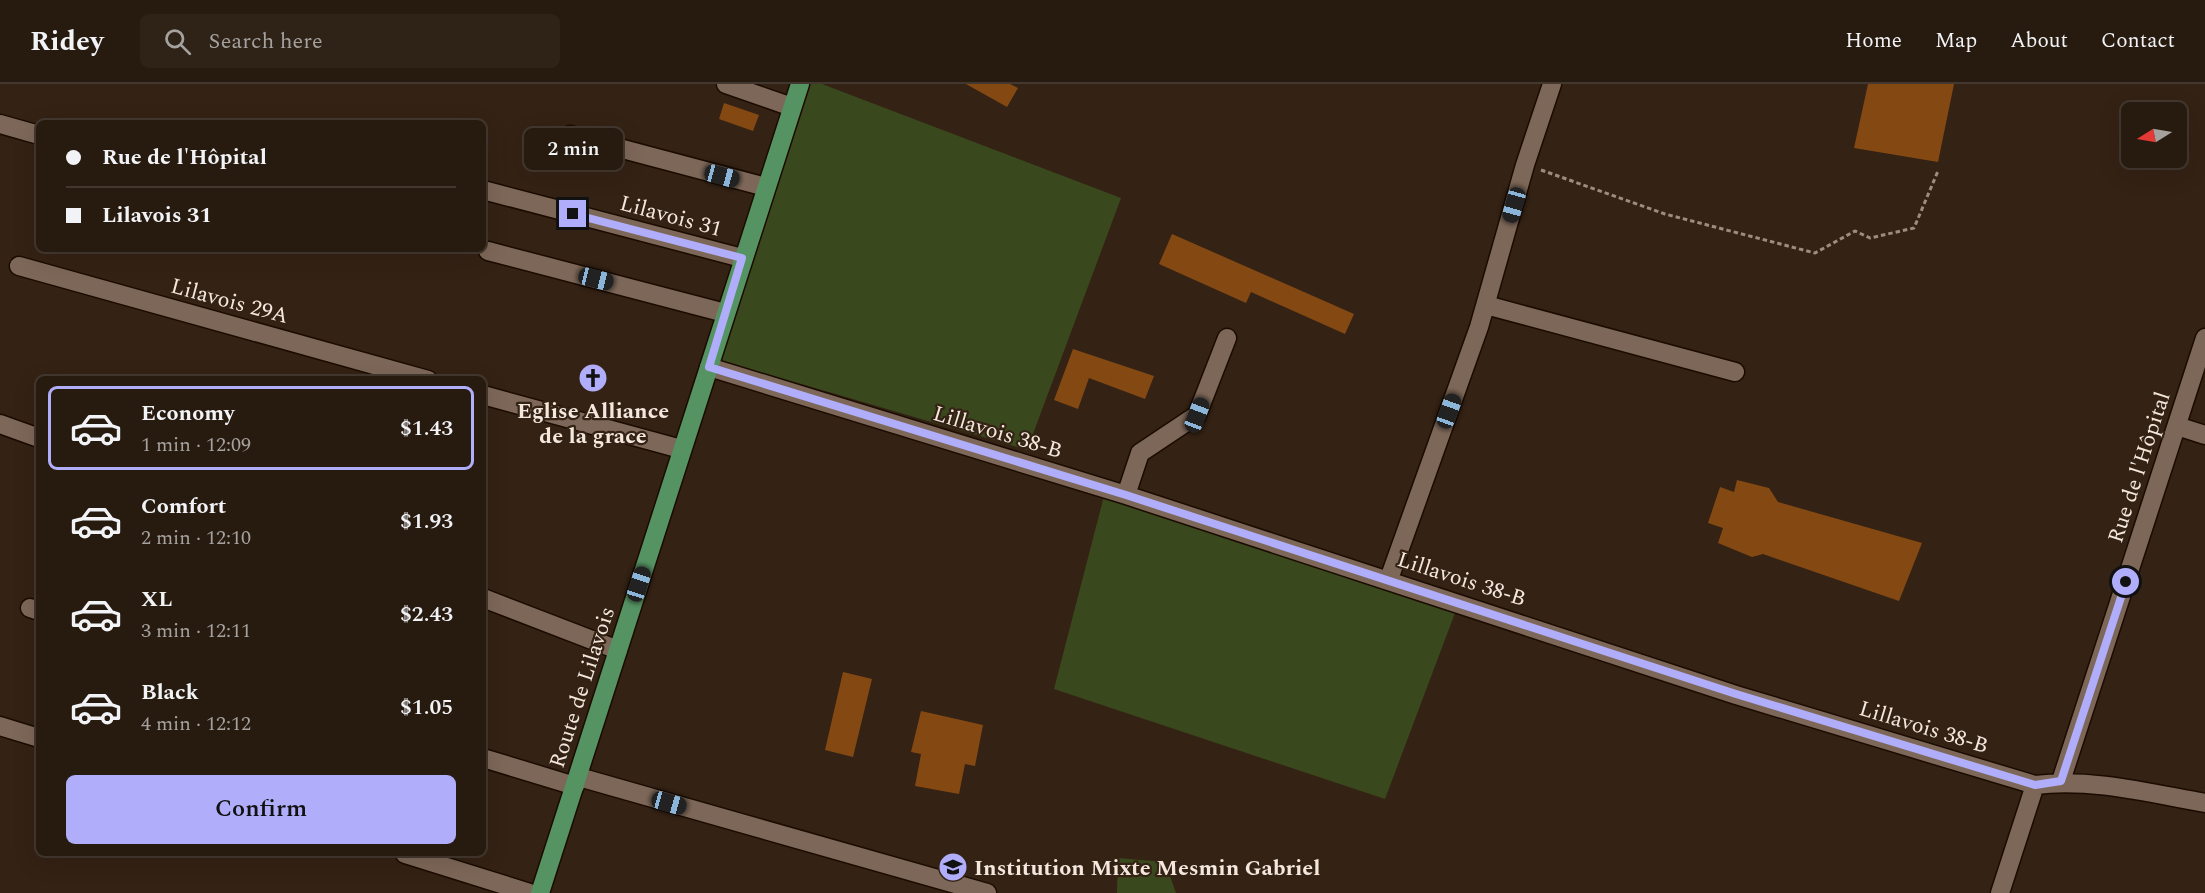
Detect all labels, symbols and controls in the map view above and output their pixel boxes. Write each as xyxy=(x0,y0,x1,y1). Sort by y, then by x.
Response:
search box xyxy=(140,14,560,68)
text: Ridey xyxy=(30,20,104,63)
icon: search xyxy=(161,25,194,58)
text: Search here xyxy=(209,25,323,58)
text: Home xyxy=(1845,25,1902,57)
text: Map xyxy=(1935,25,1977,57)
text: About xyxy=(2010,25,2068,57)
text: Contact xyxy=(2101,25,2175,57)
north arrow xyxy=(2121,102,2187,168)
map controls xyxy=(2121,102,2187,168)
callout: 2 min xyxy=(524,127,622,169)
text: 2 min xyxy=(548,134,599,164)
text: Rue de l'Hôpital xyxy=(102,141,267,174)
car xyxy=(702,163,742,189)
car xyxy=(1500,185,1528,225)
street label: Lilavois 31 xyxy=(616,187,725,246)
text: Lilavois 31 xyxy=(102,199,212,232)
route end xyxy=(559,200,586,227)
car xyxy=(576,266,616,292)
street label: Lilavois 29A xyxy=(167,270,292,333)
church icon: Eglise Alliance de la grace xyxy=(577,362,609,394)
street label: Rue de l'Hôpital xyxy=(2099,388,2179,547)
car xyxy=(1434,391,1464,431)
place label: Eglise Alliance de la grace xyxy=(517,395,669,453)
car xyxy=(1182,395,1212,435)
text: Economy xyxy=(141,397,234,430)
street label: Lillavois 38-B xyxy=(929,397,1066,468)
icon: car xyxy=(69,401,123,455)
text: $1.43 xyxy=(400,412,453,445)
text: 1 min · 12:09 xyxy=(141,430,251,460)
text: Comfort xyxy=(141,490,226,523)
icon: car xyxy=(69,494,123,548)
text: $1.93 xyxy=(400,505,453,538)
text: 2 min · 12:10 xyxy=(141,523,251,553)
street label: Lillavois 38-B xyxy=(1393,543,1530,616)
car xyxy=(625,564,653,604)
route start xyxy=(2112,568,2139,595)
text: XL xyxy=(141,583,172,616)
icon: car xyxy=(69,587,123,641)
text: $2.43 xyxy=(400,598,453,631)
street label: Route de Lilavois xyxy=(541,602,624,772)
text: 3 min · 12:11 xyxy=(141,616,251,646)
text: Black xyxy=(141,676,199,709)
icon: car xyxy=(69,680,123,734)
text: $1.05 xyxy=(400,691,453,724)
street label: Lillavois 38-B xyxy=(1855,692,1992,763)
text: 4 min · 12:12 xyxy=(141,709,251,739)
button: Confirm xyxy=(66,775,456,844)
car xyxy=(649,789,689,817)
school or university icon: Institution Mixte Mesmin Gabriel xyxy=(937,851,969,883)
place label: Institution Mixte Mesmin Gabriel xyxy=(974,852,1320,885)

